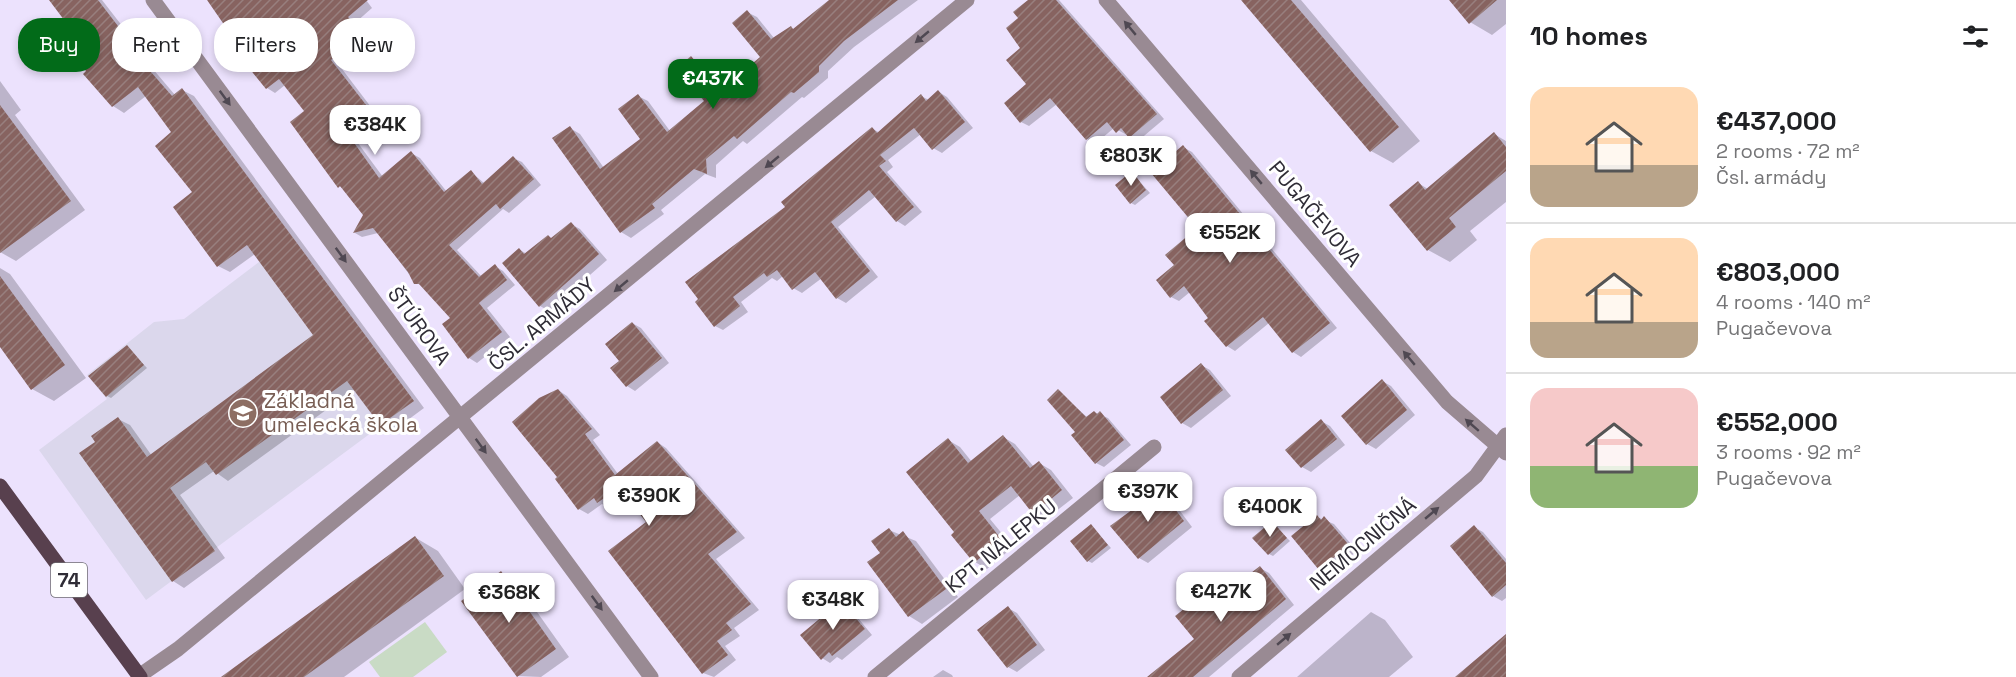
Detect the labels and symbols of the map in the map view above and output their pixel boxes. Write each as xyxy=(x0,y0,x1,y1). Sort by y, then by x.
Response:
one-way arrow xyxy=(1124,21,1137,36)
one-way arrow xyxy=(914,31,930,44)
pin: €437K xyxy=(671,59,755,110)
one-way arrow xyxy=(219,89,231,105)
pin: €384K xyxy=(333,105,417,156)
pin: €803K xyxy=(1089,136,1173,187)
one-way arrow xyxy=(764,155,779,167)
street label: PUGAČEVOVA xyxy=(1263,155,1368,272)
one-way arrow xyxy=(1250,170,1263,185)
pin: €552K xyxy=(1188,213,1272,264)
one-way arrow xyxy=(334,248,346,263)
street label: ČSL. ARMÁDY xyxy=(483,271,601,376)
one-way arrow xyxy=(613,279,629,292)
street label: ŠTÚROVA xyxy=(382,281,457,370)
one-way arrow xyxy=(1403,351,1416,366)
place label: Základná umelecká škola xyxy=(264,387,418,438)
school or university icon: Základná umelecká škola xyxy=(227,397,259,429)
one-way arrow xyxy=(1465,419,1480,432)
one-way arrow xyxy=(475,438,487,454)
pin: €397K xyxy=(1106,472,1190,523)
pin: €390K xyxy=(607,476,691,527)
pin: €400K xyxy=(1228,487,1312,538)
street label: NEMOCNIČNÁ xyxy=(1304,491,1422,596)
street label: KPT. NÁLEPKU xyxy=(939,492,1062,599)
one-way arrow xyxy=(1424,507,1439,520)
road number: 74 xyxy=(51,563,87,597)
pin: €427K xyxy=(1179,572,1263,623)
pin: €368K xyxy=(467,573,551,624)
pin: €348K xyxy=(791,580,875,631)
one-way arrow xyxy=(590,596,602,611)
one-way arrow xyxy=(1276,633,1291,646)

